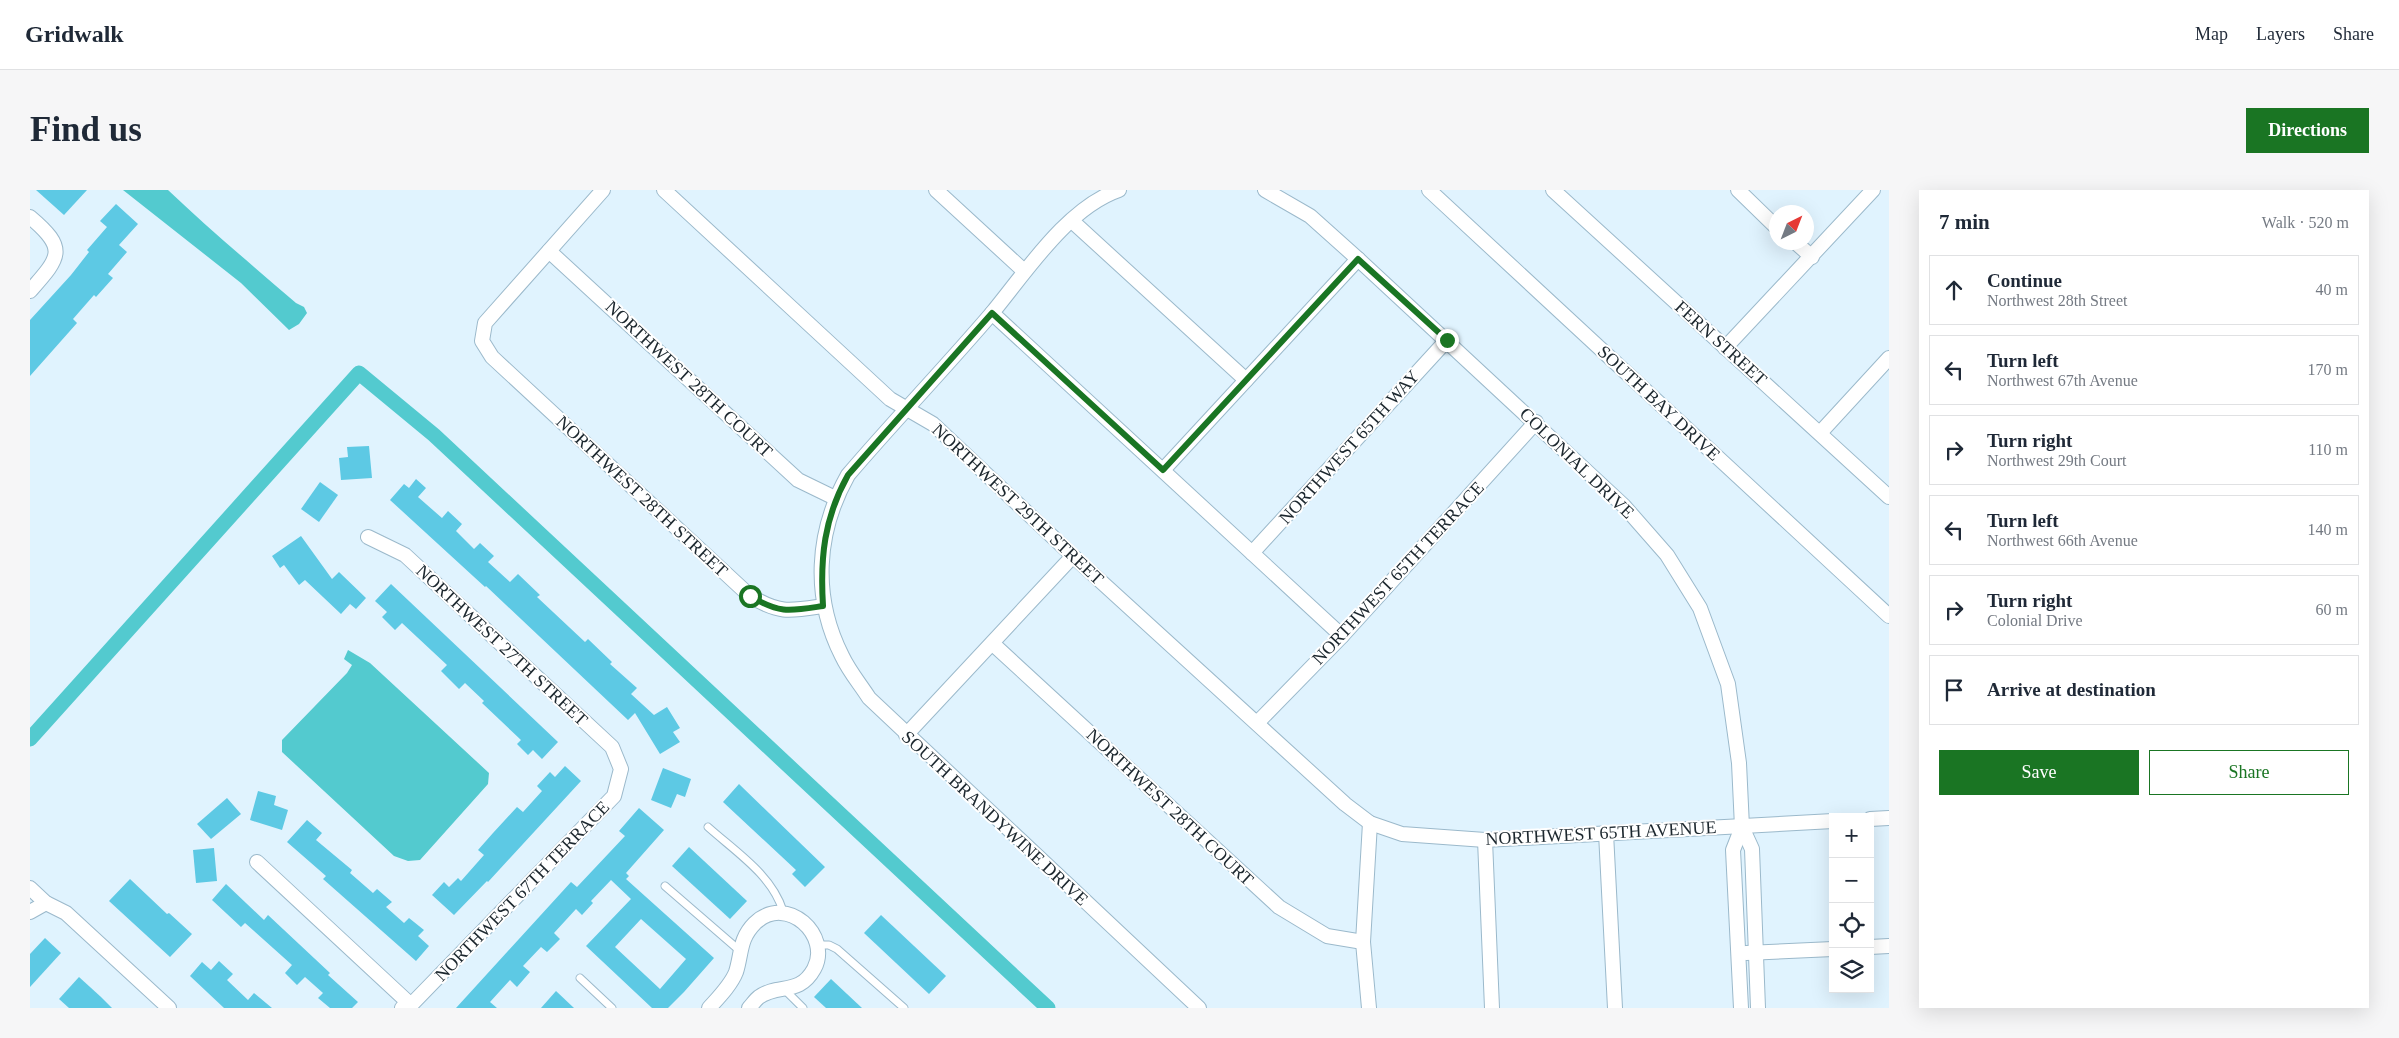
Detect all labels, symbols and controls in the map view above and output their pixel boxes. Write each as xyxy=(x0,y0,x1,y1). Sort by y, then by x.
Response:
text: Gridwalk xyxy=(25,21,124,47)
text: Map xyxy=(2195,24,2228,44)
text: Layers xyxy=(2256,24,2305,44)
text: Share xyxy=(2333,24,2374,44)
button: Directions xyxy=(2246,108,2369,153)
text: Find us xyxy=(30,110,142,149)
north arrow xyxy=(1769,205,1814,250)
text: 7 min xyxy=(1939,210,1990,234)
text: Walk · 520 m xyxy=(2262,214,2349,231)
text: Continue xyxy=(1987,270,2062,291)
icon: ahead xyxy=(1940,276,1968,304)
text: 40 m xyxy=(2316,281,2348,298)
text: Northwest 28th Street xyxy=(1987,292,2127,309)
street label: NORTHWEST 28TH COURT xyxy=(602,296,776,462)
street label: FERN STREET xyxy=(1671,297,1771,389)
route end xyxy=(1436,329,1459,352)
street label: SOUTH BAY DRIVE xyxy=(1594,341,1724,465)
text: Turn left xyxy=(1987,350,2059,371)
icon: left xyxy=(1940,356,1968,384)
text: 170 m xyxy=(2308,361,2348,378)
street label: NORTHWEST 65TH WAY xyxy=(1275,366,1423,528)
text: Northwest 67th Avenue xyxy=(1987,372,2138,389)
street label: COLONIAL DRIVE xyxy=(1516,403,1638,523)
street label: NORTHWEST 28TH STREET xyxy=(552,411,732,581)
street label: NORTHWEST 29TH STREET xyxy=(928,419,1108,589)
text: Turn right xyxy=(1987,430,2072,451)
icon: right xyxy=(1940,436,1968,464)
text: 110 m xyxy=(2308,441,2348,458)
text: Northwest 29th Court xyxy=(1987,452,2127,469)
street label: NORTHWEST 65TH TERRACE xyxy=(1308,478,1488,668)
text: Turn left xyxy=(1987,510,2059,531)
icon: left xyxy=(1940,516,1968,544)
text: 140 m xyxy=(2308,521,2348,538)
text: Northwest 66th Avenue xyxy=(1987,532,2138,549)
street label: NORTHWEST 27TH STREET xyxy=(412,560,592,730)
route start xyxy=(739,585,762,608)
text: Turn right xyxy=(1987,590,2072,611)
icon: right xyxy=(1940,596,1968,624)
text: 60 m xyxy=(2316,601,2348,618)
text: Colonial Drive xyxy=(1987,612,2083,629)
icon: arrive xyxy=(1940,676,1968,704)
text: Arrive at destination xyxy=(1987,679,2156,700)
street label: NORTHWEST 28TH COURT xyxy=(1083,724,1257,890)
street label: SOUTH BRANDYWINE DRIVE xyxy=(898,726,1092,910)
button: Save xyxy=(1939,750,2139,795)
button: Share xyxy=(2149,750,2349,795)
street label: NORTHWEST 67TH TERRACE xyxy=(431,797,613,985)
map controls xyxy=(1829,813,1874,993)
button: + xyxy=(1829,813,1874,858)
street label: NORTHWEST 65TH AVENUE xyxy=(1485,817,1717,849)
button: − xyxy=(1829,858,1874,903)
button: locate xyxy=(1829,903,1874,948)
button: layers xyxy=(1829,948,1874,993)

